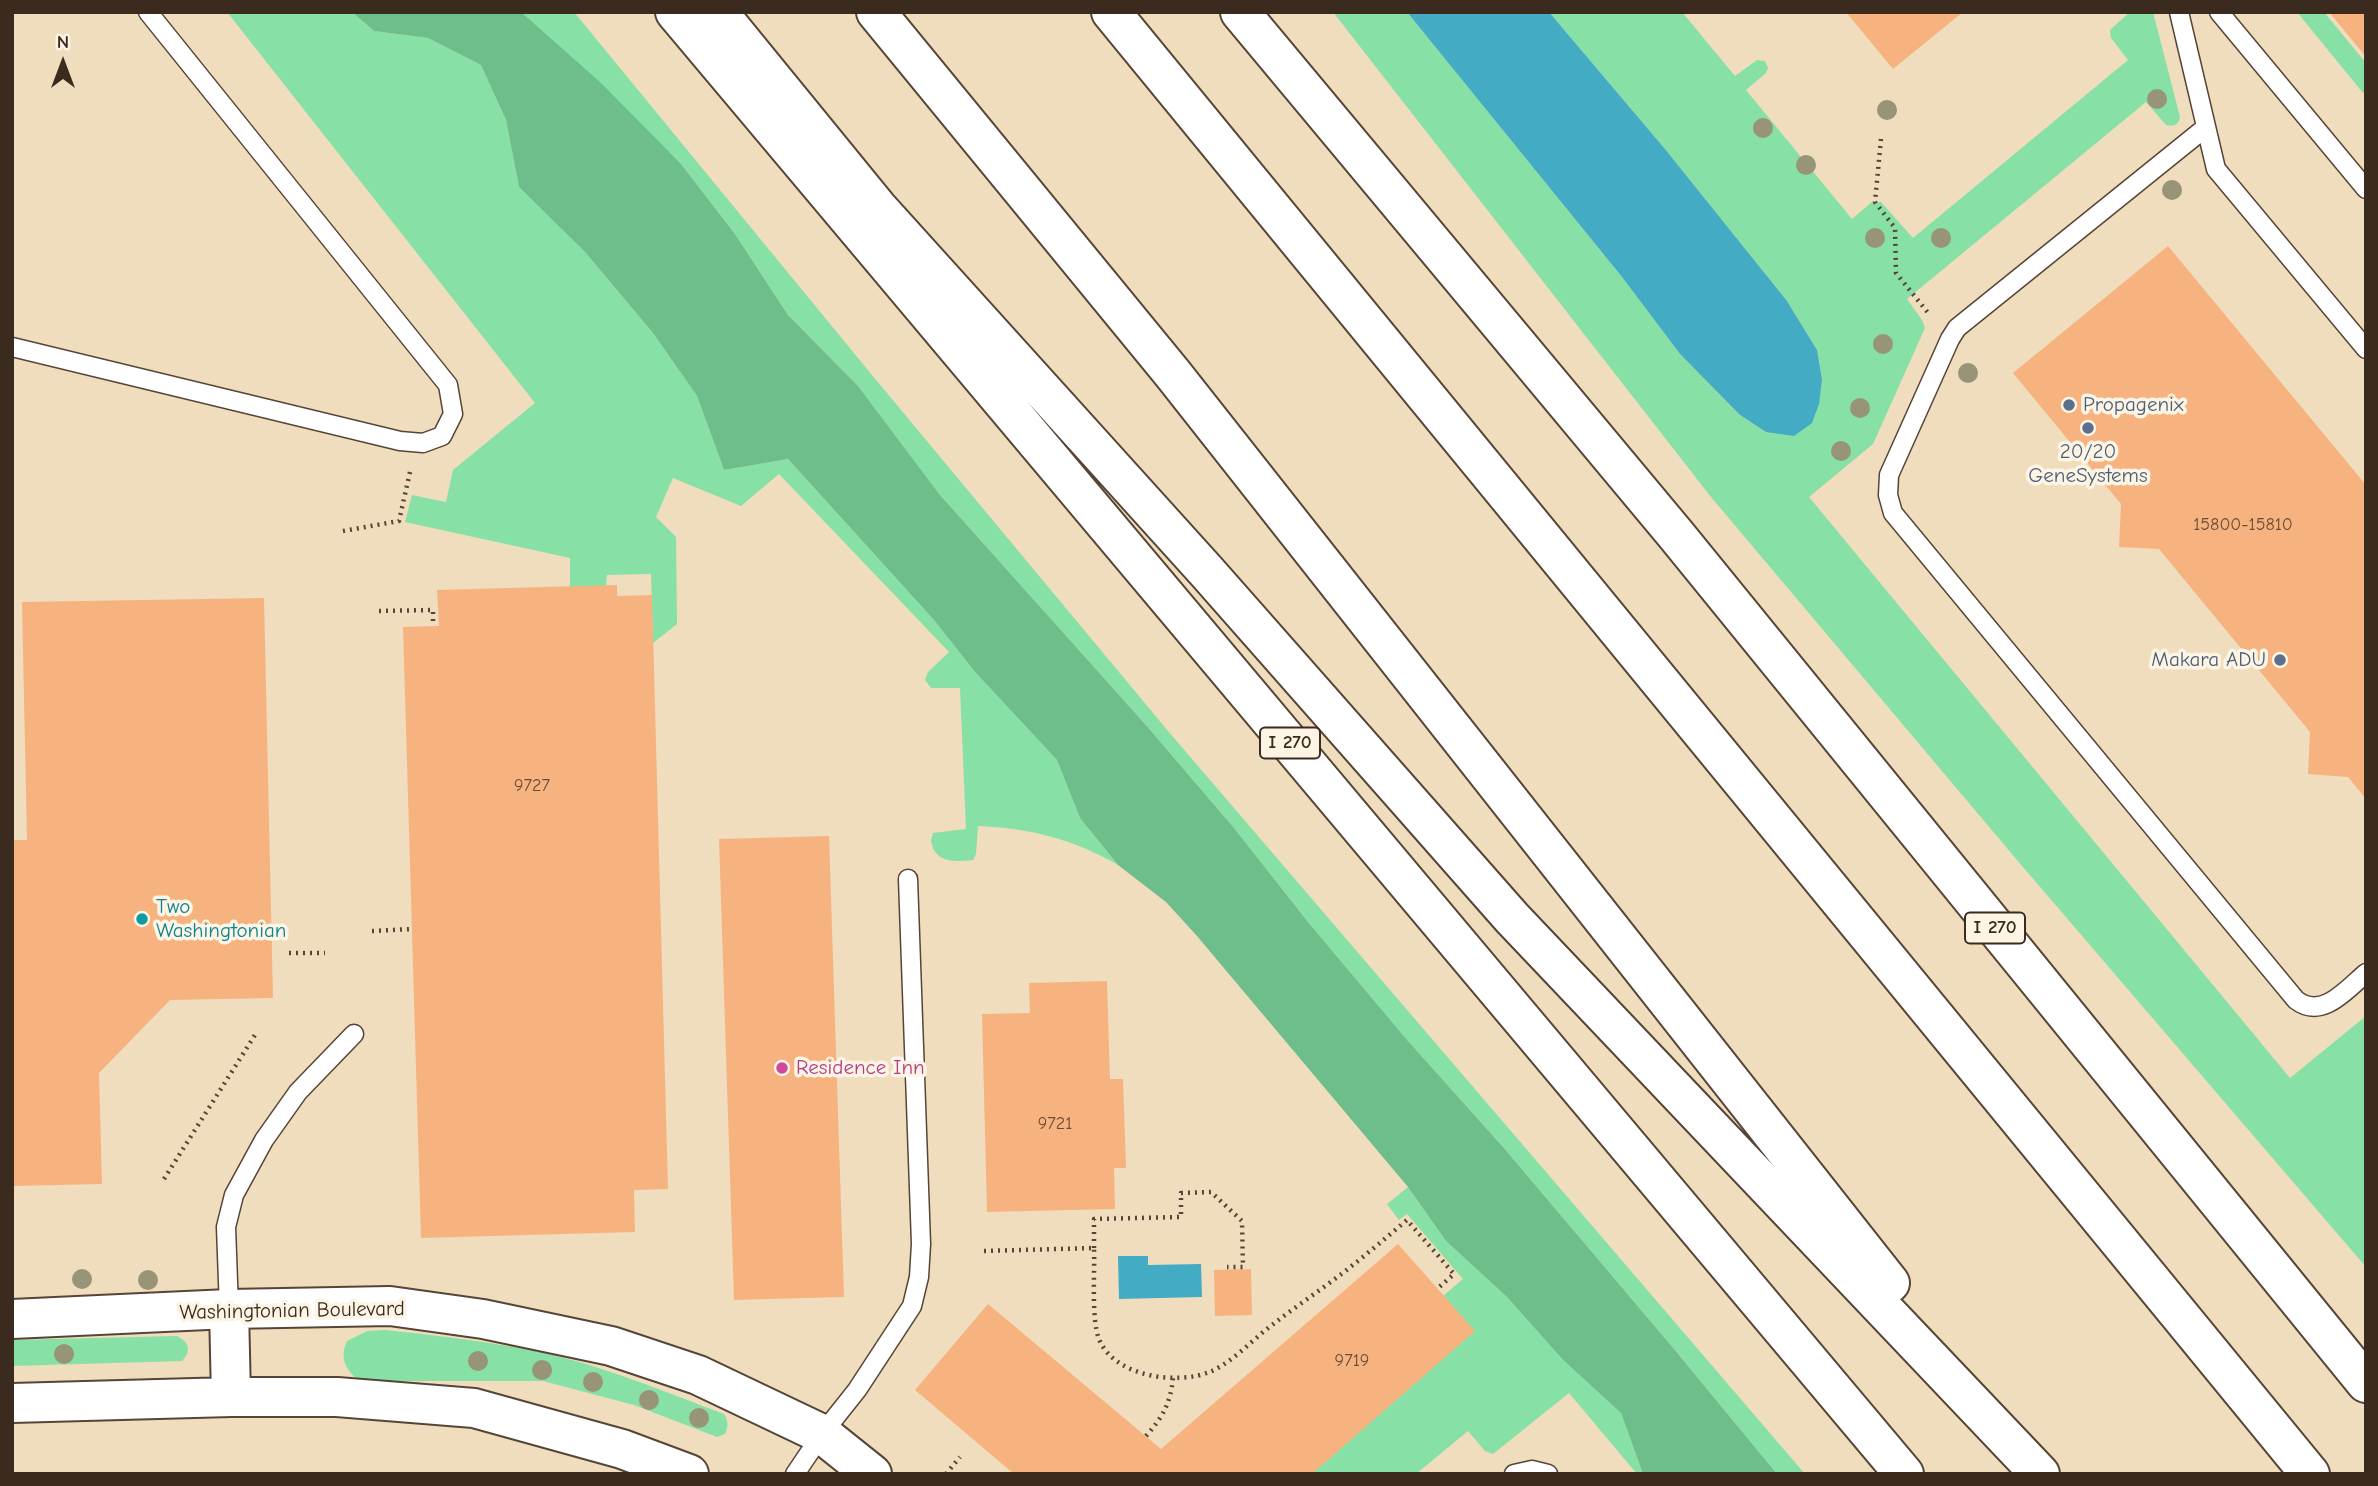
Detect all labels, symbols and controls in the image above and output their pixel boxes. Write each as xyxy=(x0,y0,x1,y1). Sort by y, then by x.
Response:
north arrow xyxy=(28,28,98,98)
text: N xyxy=(57,31,69,53)
place label: Propagenix xyxy=(2083,392,2184,418)
marker: Propagenix xyxy=(2061,397,2077,413)
marker: 20/20 GeneSystems xyxy=(2080,420,2096,436)
place label: 20/20 GeneSystems xyxy=(2028,439,2148,489)
house number: 15800-15810 xyxy=(2193,514,2293,536)
place label: Makara ADU xyxy=(2151,647,2266,673)
marker: Makara ADU xyxy=(2272,652,2288,668)
road number: I 270 xyxy=(1260,728,1320,758)
house number: 9727 xyxy=(514,775,550,797)
place label: Two Washingtonian xyxy=(156,894,286,944)
marker: Two Washingtonian xyxy=(134,911,150,927)
road number: I 270 xyxy=(1965,912,2025,944)
place label: Residence Inn xyxy=(796,1055,925,1081)
marker: Residence Inn xyxy=(774,1060,790,1076)
house number: 9721 xyxy=(1038,1113,1072,1135)
street label: Washingtonian Boulevard xyxy=(179,1296,405,1326)
house number: 9719 xyxy=(1335,1350,1369,1372)

